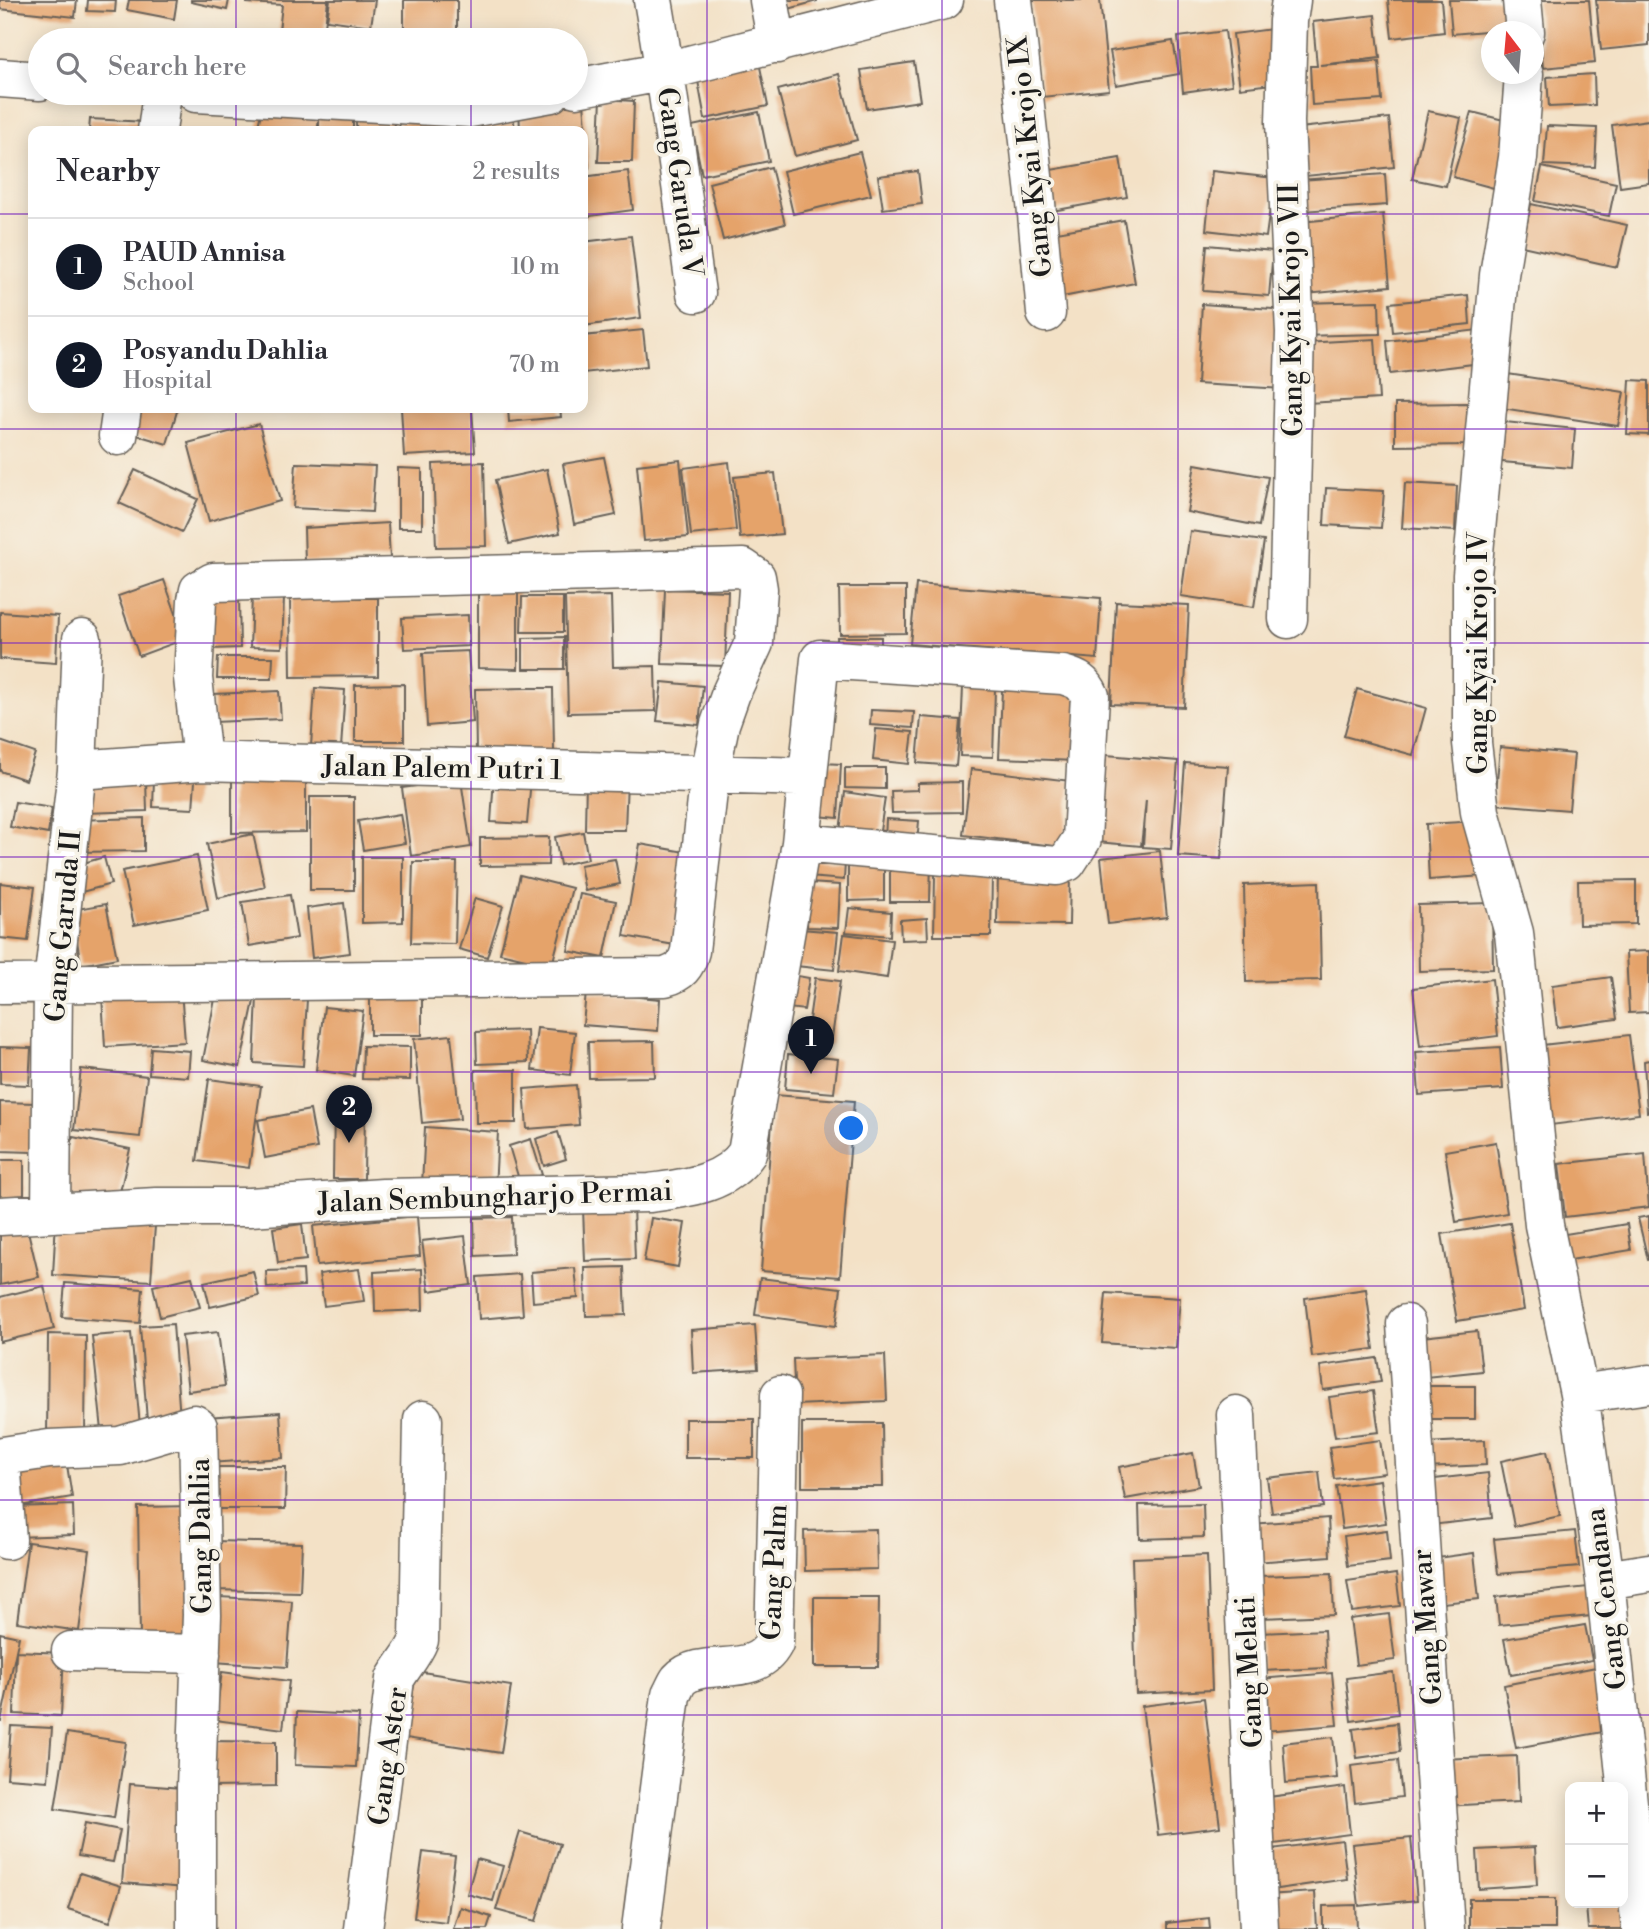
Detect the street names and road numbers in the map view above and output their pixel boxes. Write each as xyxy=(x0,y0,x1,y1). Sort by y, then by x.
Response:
street label: Gang Kyai Krojo IX xyxy=(1000,34,1061,279)
street label: Gang Garuda V xyxy=(649,85,710,280)
street label: Gang Kyai Krojo VII xyxy=(1272,183,1311,437)
street label: Gang Kyai Krojo IV xyxy=(1461,531,1496,774)
street label: Jalan Palem Putri 1 xyxy=(320,749,563,788)
street label: Gang Garuda II xyxy=(38,828,89,1024)
street label: Jalan Sembungharjo Permai xyxy=(316,1174,673,1221)
street label: Gang Dahlia xyxy=(183,1457,220,1614)
street label: Gang Palm xyxy=(753,1503,796,1641)
street label: Gang Cendana xyxy=(1578,1505,1635,1692)
street label: Gang Mawar xyxy=(1405,1548,1450,1706)
street label: Gang Melati xyxy=(1228,1595,1271,1749)
street label: Gang Aster xyxy=(361,1685,416,1828)

